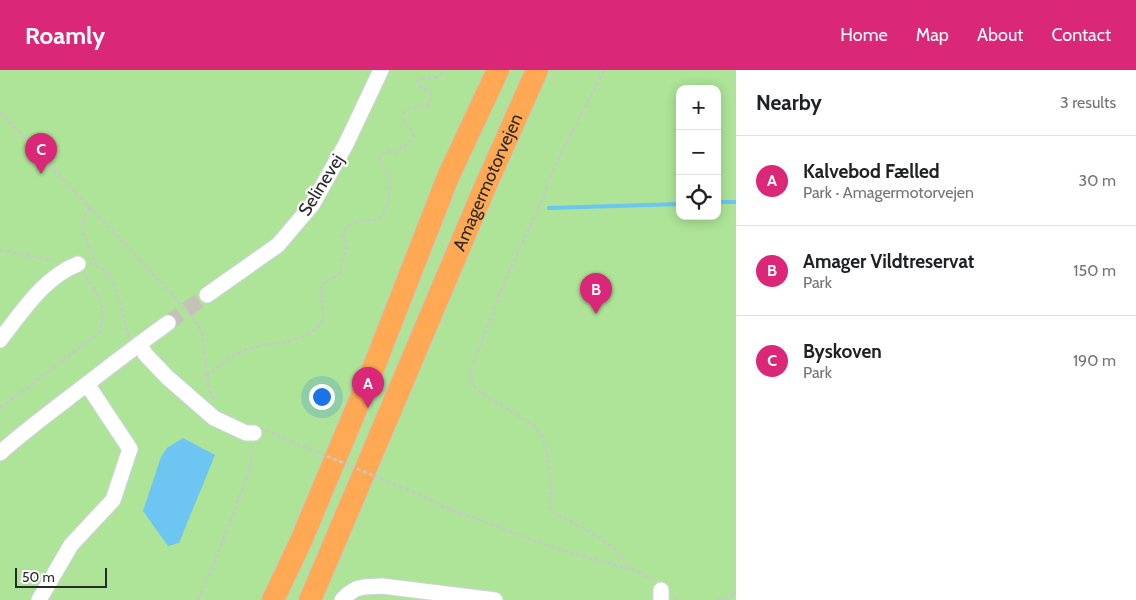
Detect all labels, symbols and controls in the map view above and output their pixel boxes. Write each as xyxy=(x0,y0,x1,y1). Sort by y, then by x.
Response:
text: Roamly xyxy=(25,21,105,50)
text: Home xyxy=(840,24,888,46)
text: Map xyxy=(916,24,949,46)
text: About xyxy=(977,24,1023,46)
text: Contact xyxy=(1051,24,1111,46)
map controls xyxy=(676,85,721,220)
button: + xyxy=(676,85,721,130)
text: Nearby xyxy=(756,90,822,115)
text: 3 results xyxy=(1060,93,1116,112)
street label: Amagermotorvejen xyxy=(448,110,527,254)
button: − xyxy=(676,130,721,175)
pin: C xyxy=(25,133,57,174)
street label: Selinevej xyxy=(293,150,349,220)
text: Kalvebod Fælled xyxy=(803,160,940,183)
text: A xyxy=(767,171,777,190)
text: 30 m xyxy=(1079,171,1116,190)
button: locate xyxy=(676,175,721,220)
text: Park · Amagermotorvejen xyxy=(803,183,974,202)
text: Amager Vildtreservat xyxy=(803,250,974,273)
text: B xyxy=(767,261,777,280)
text: 150 m xyxy=(1073,261,1116,280)
pin: B xyxy=(580,273,612,314)
text: Park xyxy=(803,273,832,292)
text: Byskoven xyxy=(803,340,882,363)
text: C xyxy=(767,351,777,370)
text: 190 m xyxy=(1073,351,1116,370)
text: Park xyxy=(803,363,832,382)
pin: A xyxy=(352,367,384,408)
your location xyxy=(309,384,335,410)
scale bar xyxy=(15,565,108,588)
text: 50 m xyxy=(22,568,55,586)

